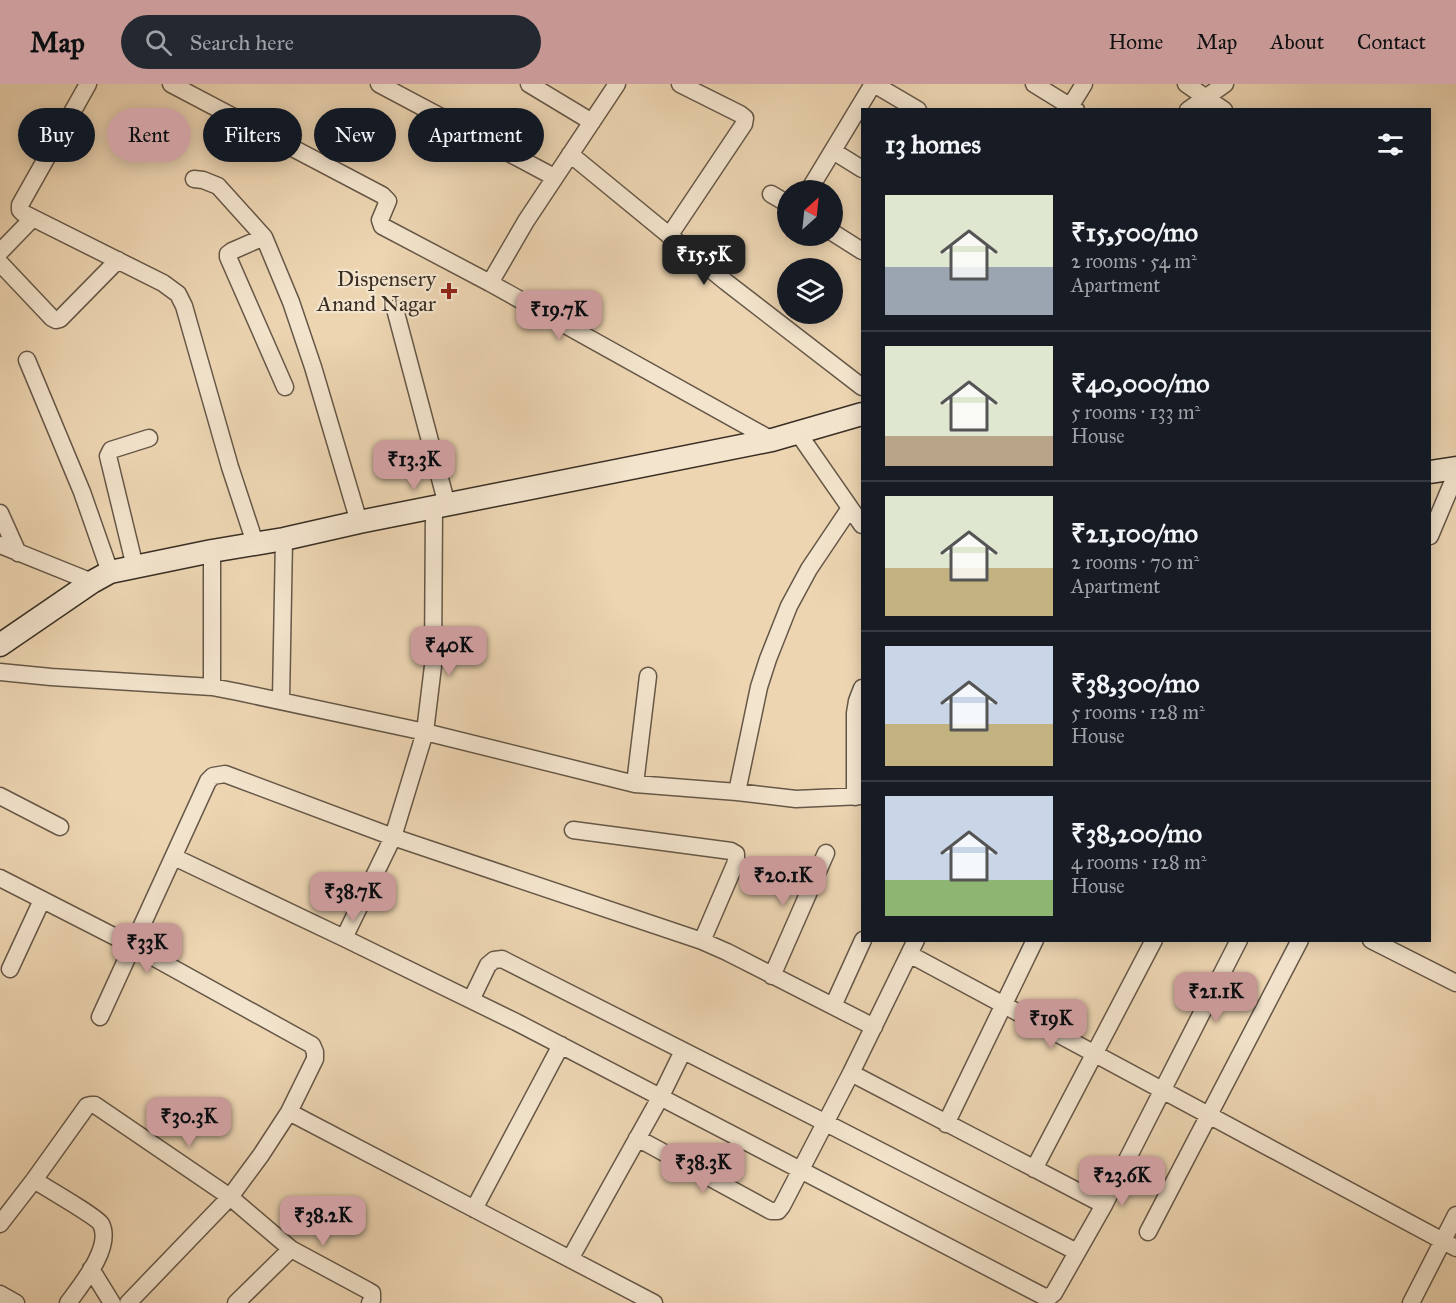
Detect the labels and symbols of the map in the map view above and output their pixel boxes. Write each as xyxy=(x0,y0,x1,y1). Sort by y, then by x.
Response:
north arrow xyxy=(777,180,843,246)
pin: ₹15.5K xyxy=(655,235,753,286)
place label: Dispensery Anand Nagar xyxy=(316,265,437,317)
marker: Dispensery Anand Nagar xyxy=(440,282,458,300)
pin: ₹19.7K xyxy=(510,290,608,341)
pin: ₹13.3K xyxy=(365,440,463,491)
pin: ₹40K xyxy=(413,626,485,677)
pin: ₹20.1K xyxy=(734,856,832,907)
pin: ₹38.7K xyxy=(304,872,402,923)
pin: ₹33K xyxy=(111,923,183,974)
pin: ₹21.1K xyxy=(1167,972,1265,1023)
pin: ₹19K xyxy=(1015,999,1087,1050)
pin: ₹30.3K xyxy=(140,1097,238,1148)
pin: ₹38.3K xyxy=(654,1143,752,1194)
pin: ₹23.6K xyxy=(1073,1156,1171,1207)
pin: ₹38.2K xyxy=(274,1196,372,1247)

